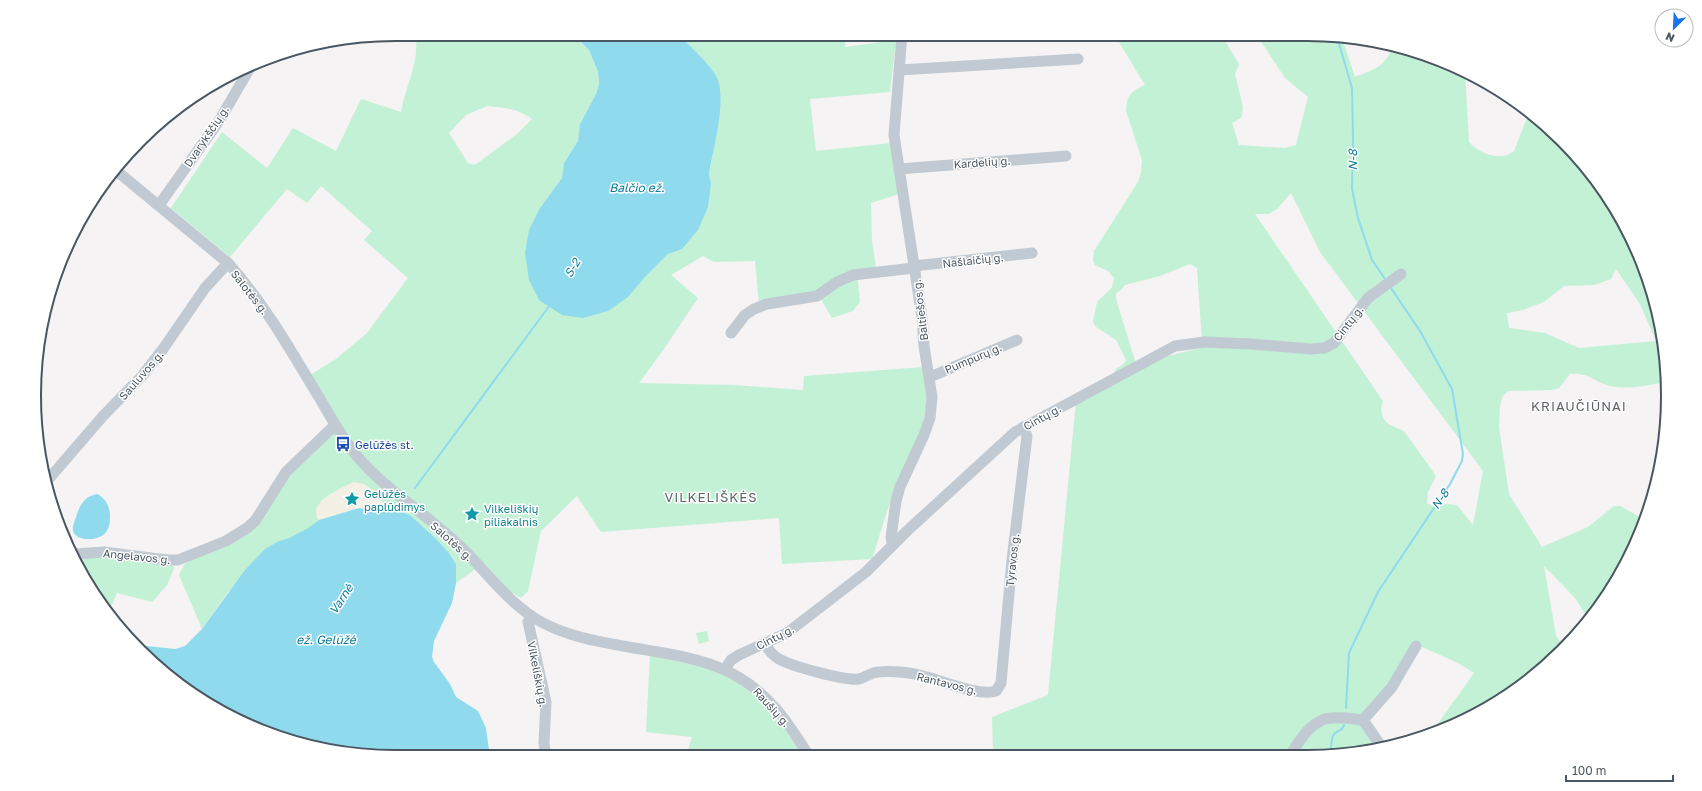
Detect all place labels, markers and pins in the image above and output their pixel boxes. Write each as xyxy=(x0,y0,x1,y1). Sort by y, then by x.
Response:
bus stop icon: Gelūžės st. xyxy=(334,435,352,453)
place label: Gelūžės st. xyxy=(355,438,414,451)
place label: Gelūžės paplūdimys xyxy=(364,487,425,513)
place icon: Gelūžės paplūdimys xyxy=(343,490,361,508)
place label: Vilkeliškių piliakalnis xyxy=(484,502,538,528)
place icon: Vilkeliškių piliakalnis xyxy=(463,505,481,523)

